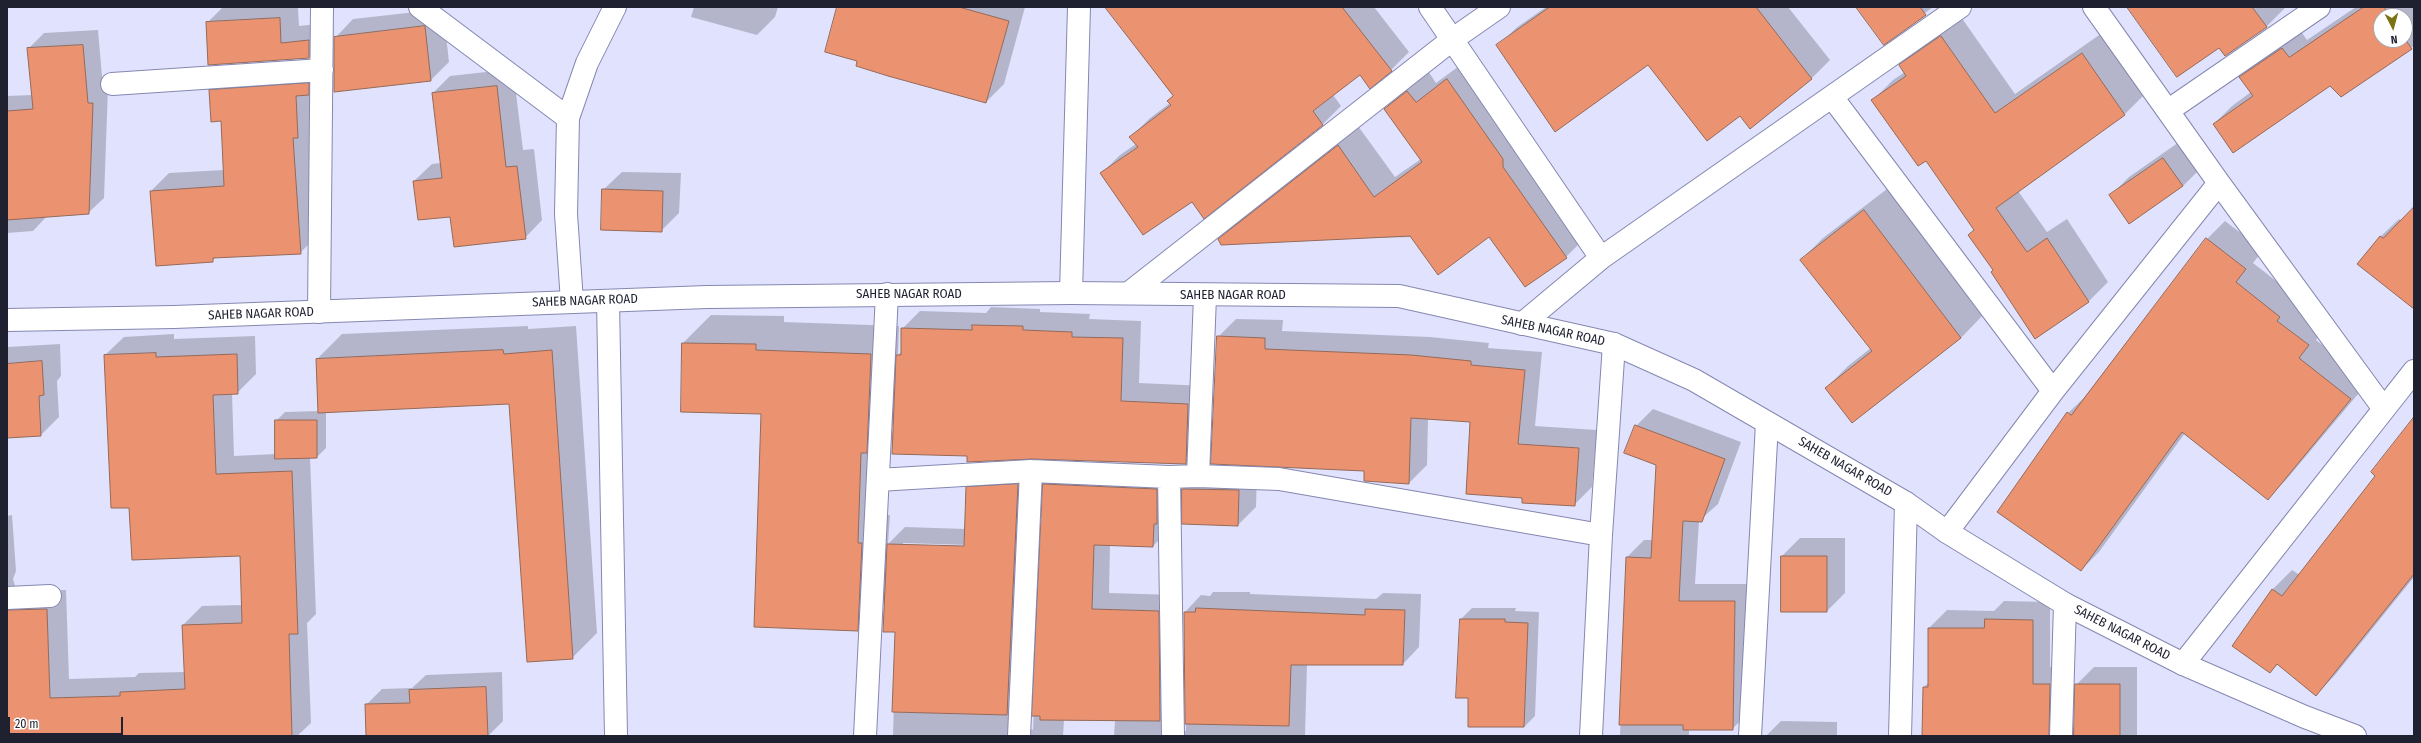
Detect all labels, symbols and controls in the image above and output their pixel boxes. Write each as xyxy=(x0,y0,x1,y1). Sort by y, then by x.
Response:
north arrow xyxy=(2373,8,2413,48)
text: N xyxy=(2390,33,2398,46)
street label: SAHEB NAGAR ROAD xyxy=(856,286,962,302)
street label: SAHEB NAGAR ROAD xyxy=(1180,287,1286,303)
street label: SAHEB NAGAR ROAD xyxy=(532,291,638,311)
street label: SAHEB NAGAR ROAD xyxy=(208,304,314,324)
street label: SAHEB NAGAR ROAD xyxy=(1500,312,1606,350)
street label: SAHEB NAGAR ROAD xyxy=(1795,434,1895,500)
street label: SAHEB NAGAR ROAD xyxy=(2071,602,2173,664)
scale bar xyxy=(10,709,125,735)
text: 20 m xyxy=(15,717,39,731)

